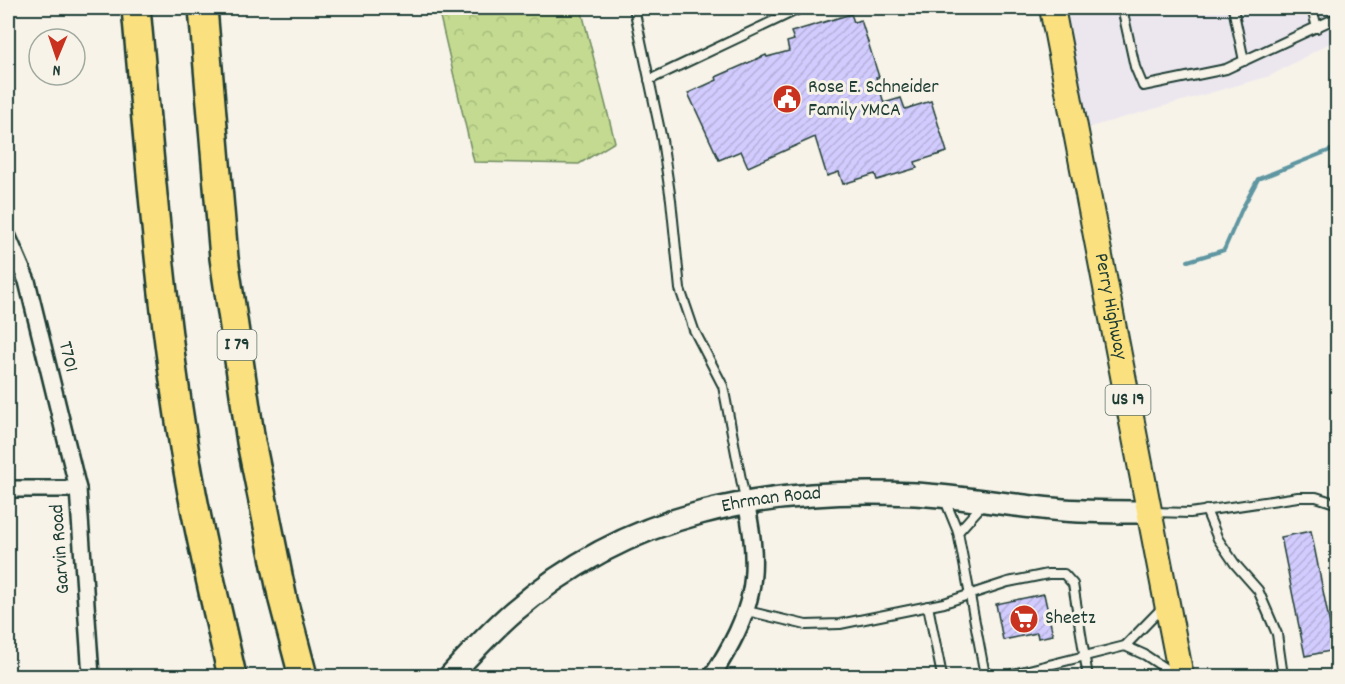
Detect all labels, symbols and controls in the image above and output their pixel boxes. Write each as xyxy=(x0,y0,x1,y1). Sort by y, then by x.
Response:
north arrow xyxy=(27,27,87,87)
text: N xyxy=(52,58,61,81)
place label: Rose E. Schneider Family YMCA xyxy=(808,74,939,125)
public building icon: Rose E. Schneider Family YMCA xyxy=(771,83,803,115)
street label: Perry Highway xyxy=(1086,251,1134,363)
road number: I 79 xyxy=(218,330,256,360)
street label: T701 xyxy=(50,339,84,375)
road number: US 19 xyxy=(1106,385,1150,415)
street label: Ehrman Road xyxy=(719,480,822,521)
street label: Garvin Road xyxy=(44,503,78,595)
supermarket icon: Sheetz xyxy=(1008,603,1040,635)
place label: Sheetz xyxy=(1045,605,1096,633)

